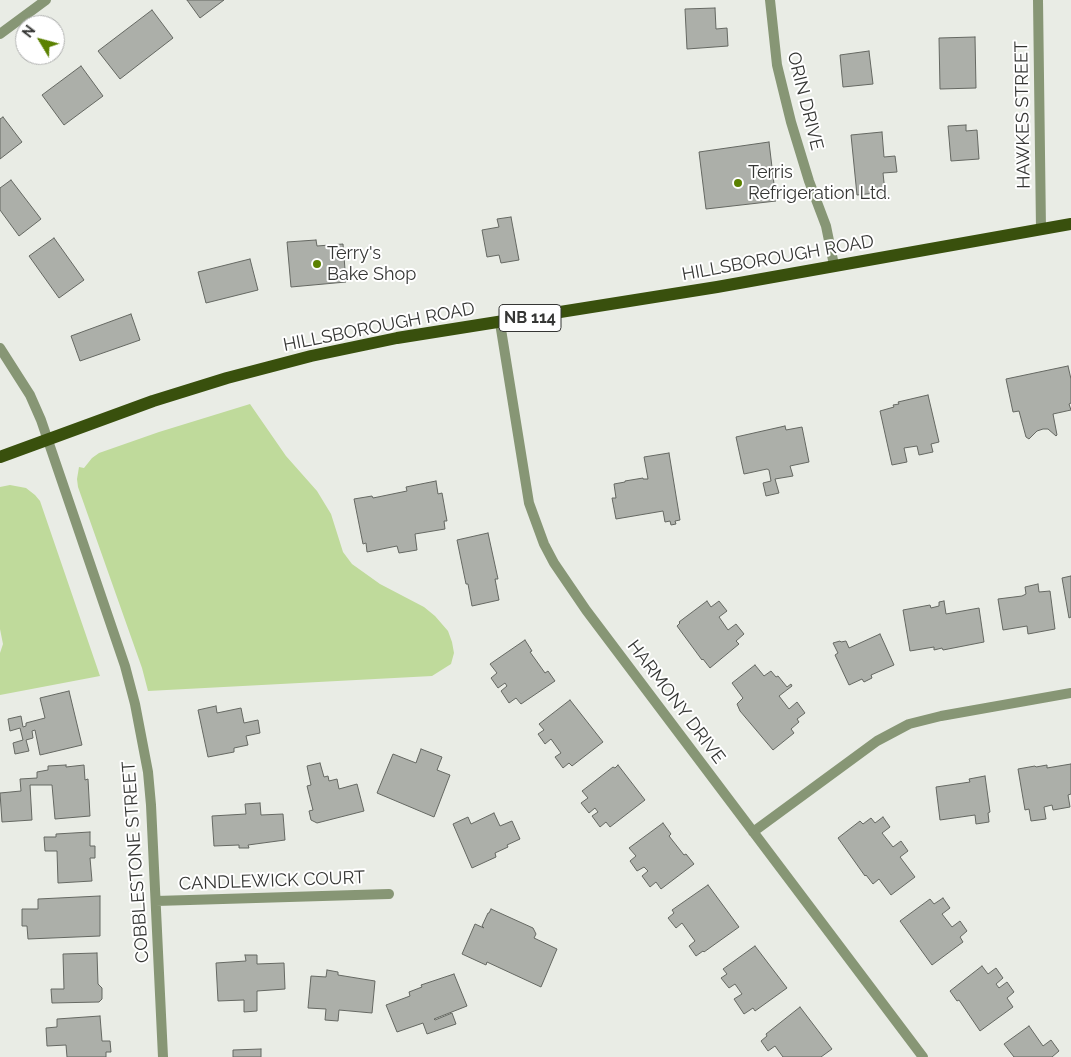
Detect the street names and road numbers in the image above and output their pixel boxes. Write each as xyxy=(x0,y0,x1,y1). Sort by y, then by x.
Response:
street label: HAWKES STREET xyxy=(1011,41,1035,189)
street label: ORIN DRIVE xyxy=(782,50,828,152)
street label: HILLSBOROUGH ROAD xyxy=(680,230,876,286)
street label: HILLSBOROUGH ROAD xyxy=(281,298,477,356)
road number: NB 114 xyxy=(499,304,561,332)
street label: HARMONY DRIVE xyxy=(623,636,729,768)
street label: COBBLESTONE STREET xyxy=(118,760,154,964)
street label: CANDLEWICK COURT xyxy=(179,867,365,895)

